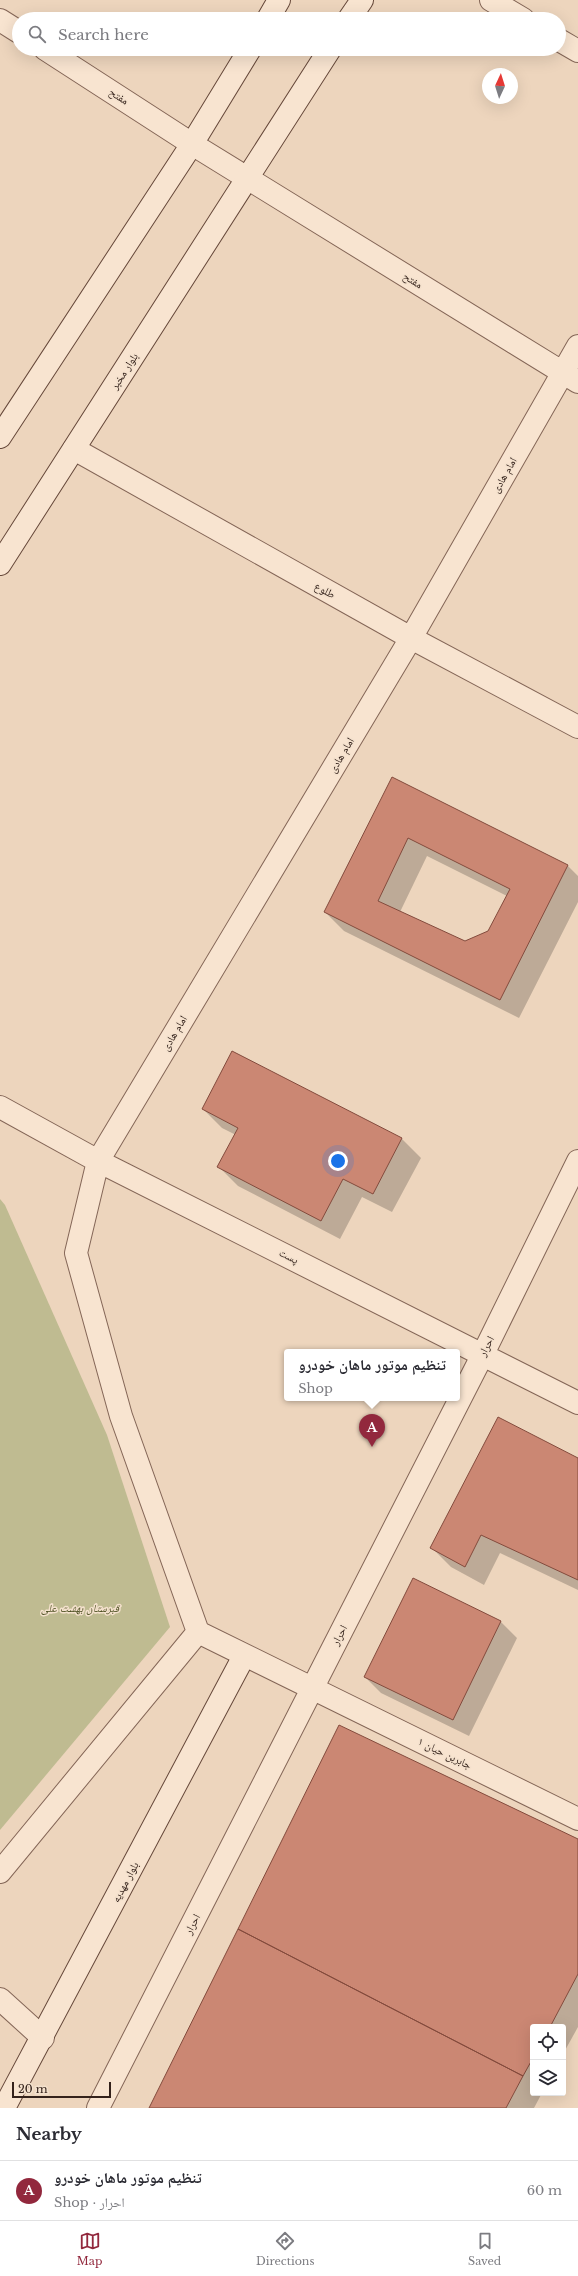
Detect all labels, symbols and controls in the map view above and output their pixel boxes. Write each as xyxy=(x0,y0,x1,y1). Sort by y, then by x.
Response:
search box xyxy=(12,12,566,56)
icon: search xyxy=(26,23,48,45)
text: Search here xyxy=(58,25,149,44)
north arrow xyxy=(482,68,518,104)
street label: مفتح xyxy=(107,85,131,107)
street label: مفتح xyxy=(401,269,425,291)
street label: بلوار مخبر xyxy=(106,350,141,393)
street label: امام هادی xyxy=(488,455,520,495)
street label: طلوع xyxy=(312,579,338,601)
street label: امام هادی xyxy=(325,735,357,775)
street label: امام هادی xyxy=(158,1013,190,1053)
your location xyxy=(328,1151,348,1171)
street label: پست xyxy=(277,1245,301,1267)
street label: احرار xyxy=(475,1334,497,1359)
popup xyxy=(284,1349,460,1401)
text: تنظیم موتور ماهان خودرو xyxy=(298,1355,446,1374)
text: Shop xyxy=(298,1380,333,1397)
pin: A xyxy=(359,1414,385,1447)
park label: قبرستان بهشت علی xyxy=(41,1601,121,1615)
street label: احرار xyxy=(328,1623,350,1648)
street label: جابربن حیان ۱ xyxy=(416,1734,474,1772)
street label: بلوار مهدیه xyxy=(108,1859,142,1905)
street label: احرار xyxy=(181,1912,203,1937)
map controls xyxy=(530,2024,566,2096)
button: locate xyxy=(530,2024,566,2060)
button: layers xyxy=(530,2060,566,2096)
scale bar xyxy=(12,2080,111,2099)
text: 20 m xyxy=(18,2082,48,2096)
text: Nearby xyxy=(16,2124,82,2145)
text: تنظیم موتور ماهان خودرو xyxy=(54,2168,202,2187)
text: A xyxy=(24,2182,34,2199)
text: 60 m xyxy=(527,2182,562,2199)
text: Shop · احرار xyxy=(54,2194,125,2211)
tab: Map xyxy=(77,2230,102,2268)
tab: Directions xyxy=(256,2230,314,2268)
tab: Saved xyxy=(468,2230,501,2268)

